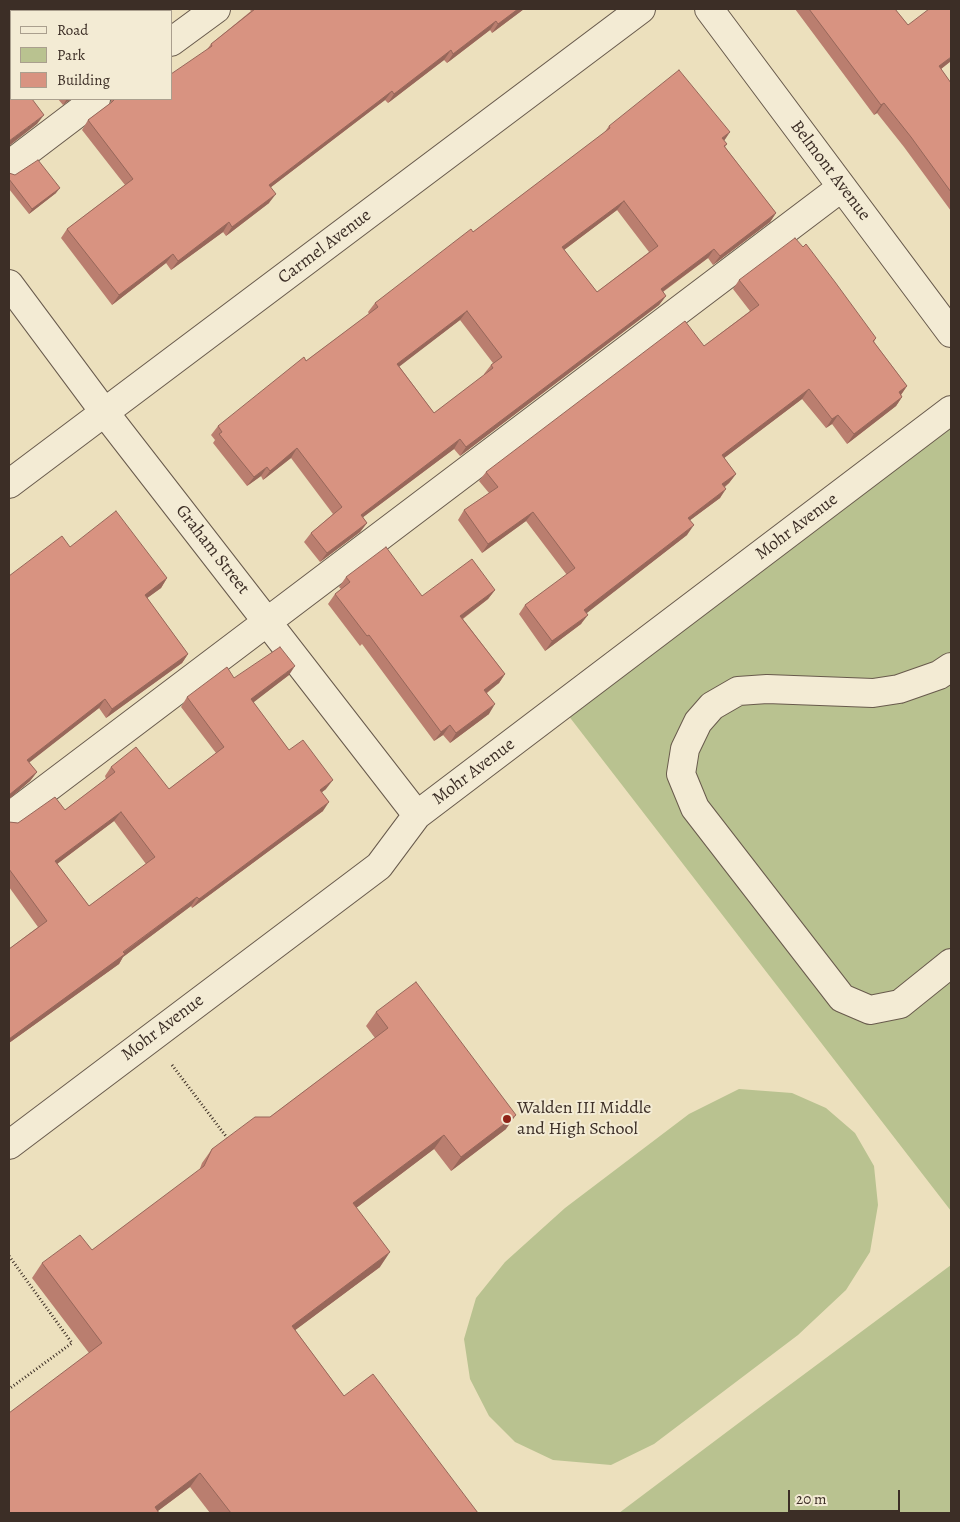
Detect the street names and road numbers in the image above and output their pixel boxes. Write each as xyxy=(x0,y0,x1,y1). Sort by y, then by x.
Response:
street label: Belmont Avenue xyxy=(785,117,875,225)
street label: Carmel Avenue xyxy=(274,205,376,289)
street label: Mohr Avenue xyxy=(752,489,842,565)
street label: Graham Street xyxy=(170,501,254,599)
street label: Mohr Avenue xyxy=(429,734,519,810)
street label: Mohr Avenue xyxy=(118,990,208,1066)

